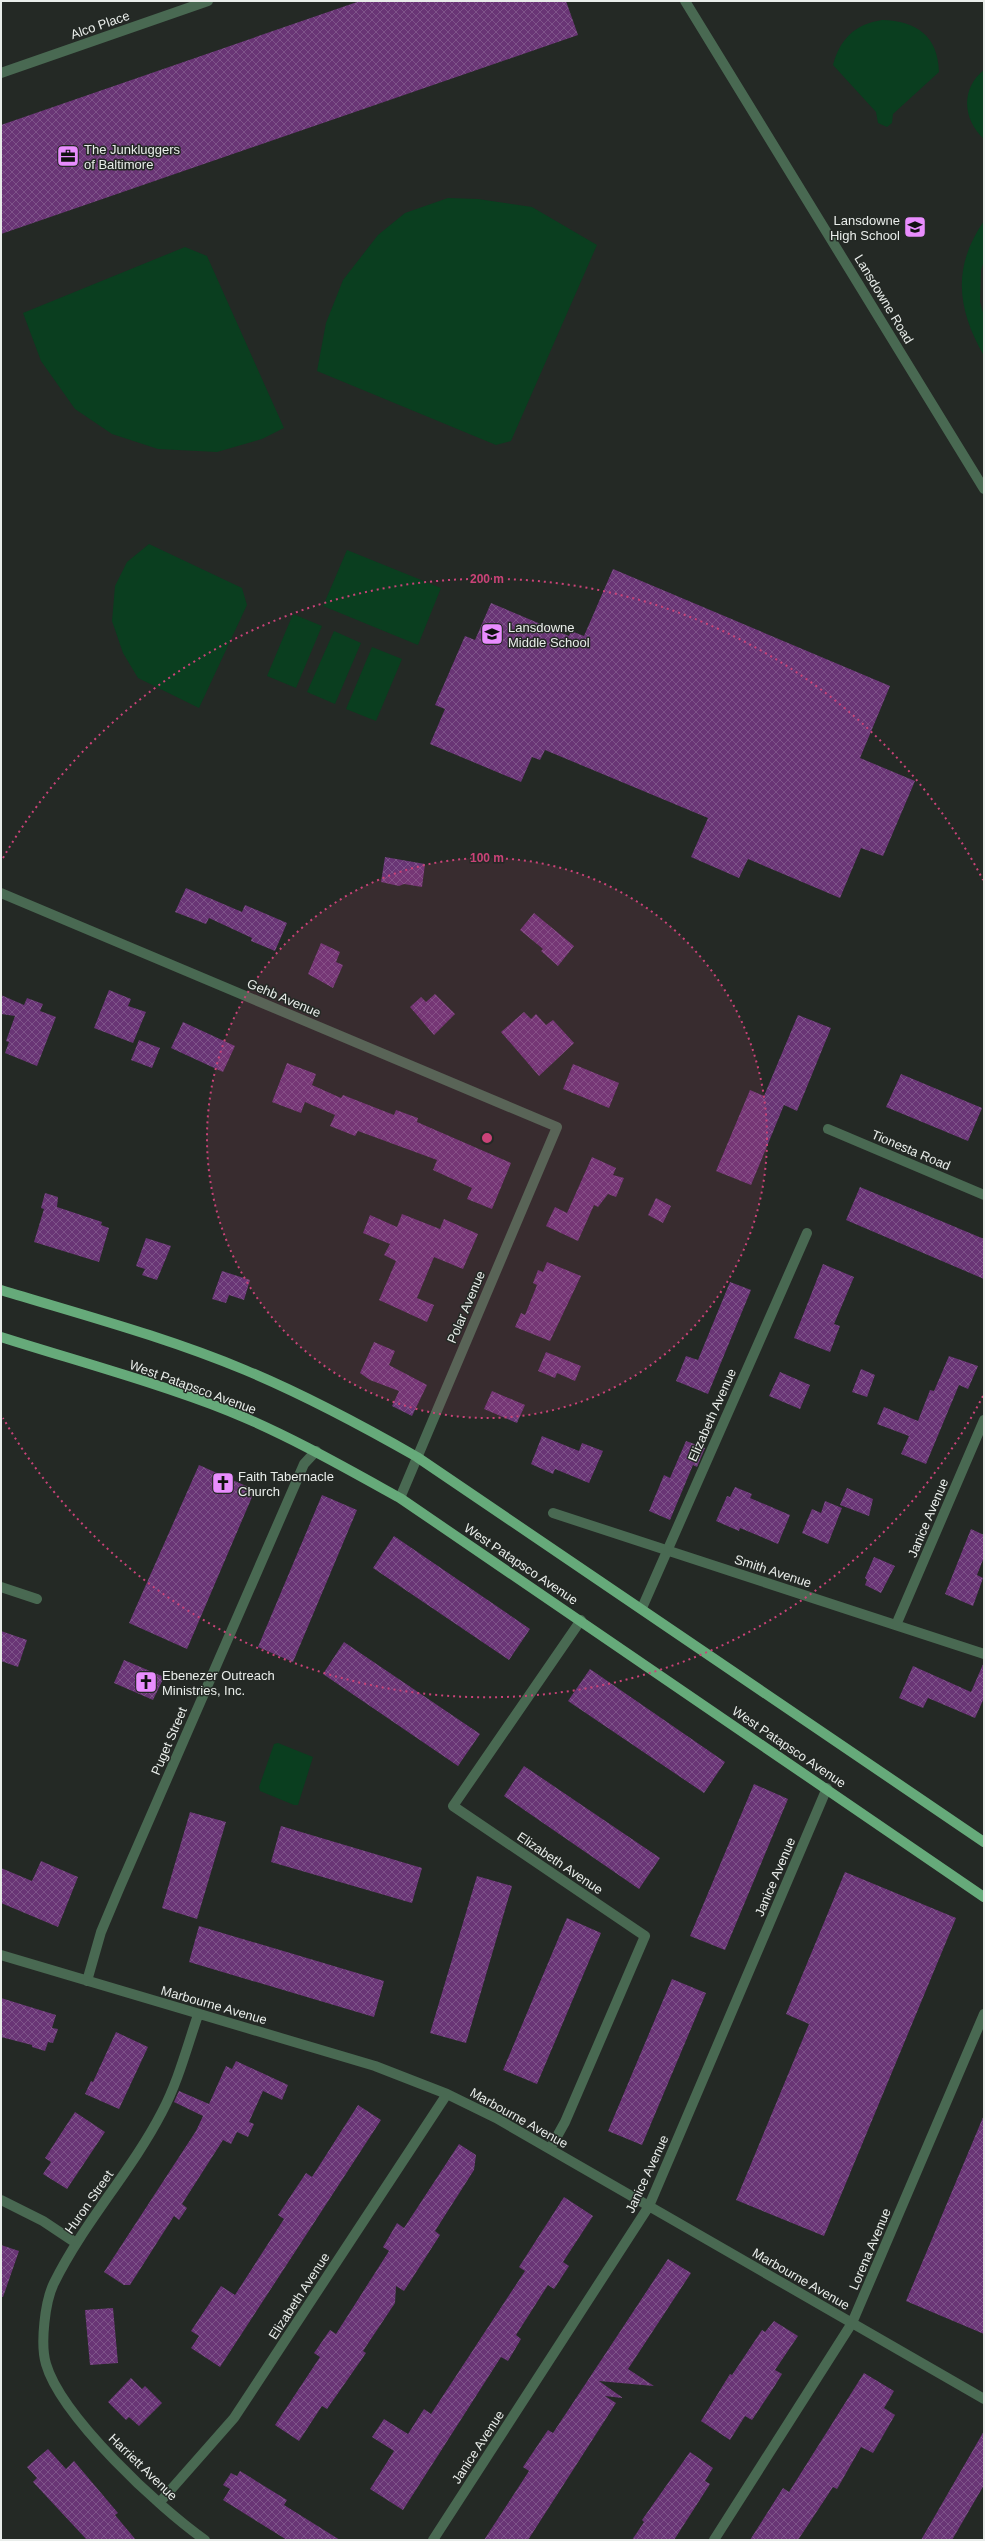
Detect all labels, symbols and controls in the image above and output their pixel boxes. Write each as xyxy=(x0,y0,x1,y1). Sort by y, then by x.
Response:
street label: Alco Place xyxy=(69,8,131,42)
place label: The Junkluggers of Baltimore xyxy=(84,142,181,172)
office icon: The Junkluggers of Baltimore xyxy=(55,143,81,169)
place label: Lansdowne High School xyxy=(830,213,900,243)
school or university icon: Lansdowne High School xyxy=(902,214,928,240)
street label: Lansdowne Road xyxy=(852,252,916,346)
text: 200 m xyxy=(470,572,504,586)
place label: Lansdowne Middle School xyxy=(508,620,590,650)
school or university icon: Lansdowne Middle School xyxy=(479,621,505,647)
text: 100 m xyxy=(470,851,504,865)
street label: Gehb Avenue xyxy=(245,976,323,1020)
street label: Tionesta Road xyxy=(869,1127,953,1173)
centre of rings xyxy=(480,1131,494,1145)
street label: Polar Avenue xyxy=(444,1269,488,1345)
street label: West Patapsco Avenue xyxy=(127,1357,259,1417)
street label: Elizabeth Avenue xyxy=(685,1366,739,1464)
place label: Faith Tabernacle Church xyxy=(238,1469,334,1499)
church icon: Faith Tabernacle Church xyxy=(210,1470,236,1496)
street label: Janice Avenue xyxy=(905,1476,951,1560)
street label: West Patapsco Avenue xyxy=(461,1520,581,1608)
street label: Smith Avenue xyxy=(733,1552,813,1590)
place label: Ebenezer Outreach Ministries, Inc. xyxy=(162,1668,275,1698)
church icon: Ebenezer Outreach Ministries, Inc. xyxy=(133,1669,159,1695)
street label: West Patapsco Avenue xyxy=(729,1703,849,1791)
street label: Puget Street xyxy=(148,1704,190,1777)
street label: Elizabeth Avenue xyxy=(514,1829,606,1897)
street label: Janice Avenue xyxy=(752,1835,798,1919)
street label: Marbourne Avenue xyxy=(159,1983,269,2027)
street label: Marbourne Avenue xyxy=(467,2085,571,2151)
street label: Janice Avenue xyxy=(622,2133,672,2215)
street label: Huron Street xyxy=(62,2167,117,2236)
street label: Lorena Avenue xyxy=(846,2206,894,2292)
street label: Marbourne Avenue xyxy=(750,2245,852,2313)
street label: Elizabeth Avenue xyxy=(265,2250,333,2342)
street label: Janice Avenue xyxy=(449,2408,507,2486)
street label: Harriett Avenue xyxy=(106,2431,180,2503)

